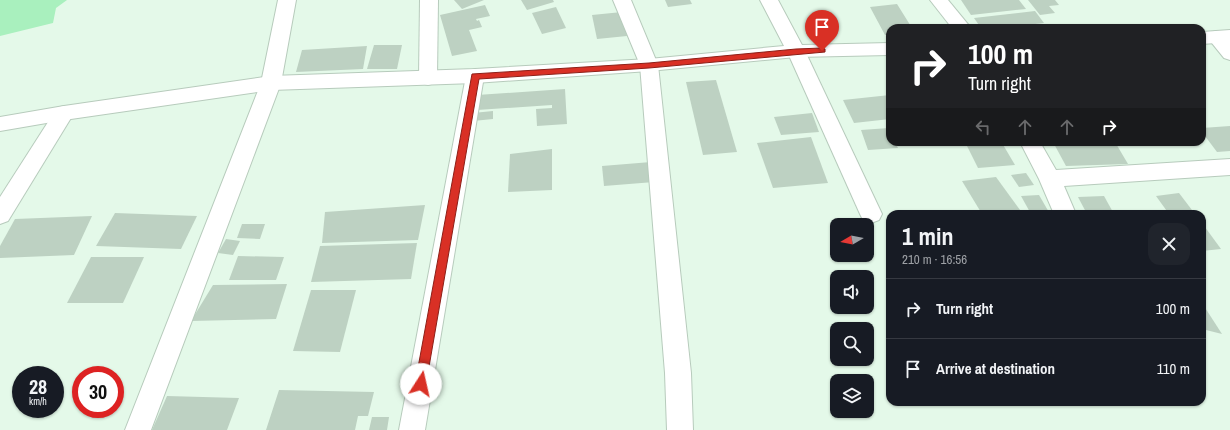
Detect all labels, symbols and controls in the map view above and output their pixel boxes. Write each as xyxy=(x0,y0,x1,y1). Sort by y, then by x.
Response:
pin xyxy=(805,10,839,51)
icon: arrive xyxy=(811,16,833,38)
text: 100 m xyxy=(968,35,1033,73)
icon: right xyxy=(902,40,954,92)
text: Turn right xyxy=(968,71,1031,96)
icon: left xyxy=(972,116,994,138)
icon: ahead xyxy=(1014,116,1036,138)
icon: ahead xyxy=(1056,116,1078,138)
icon: right xyxy=(1098,116,1120,138)
north arrow xyxy=(830,218,874,262)
map controls xyxy=(830,218,874,418)
text: 1 min xyxy=(902,220,953,252)
button: close xyxy=(1148,223,1190,265)
text: 210 m · 16:56 xyxy=(902,251,967,268)
button: sound xyxy=(830,270,874,314)
icon: right xyxy=(902,298,924,320)
text: Turn right xyxy=(936,298,993,319)
text: 100 m xyxy=(1156,298,1190,319)
button: search xyxy=(830,322,874,366)
icon: arrive xyxy=(902,358,924,380)
text: Arrive at destination xyxy=(936,358,1055,379)
text: 110 m xyxy=(1157,358,1190,379)
position arrow xyxy=(400,363,442,405)
speed limit sign: 30 xyxy=(72,366,124,418)
text: 28 xyxy=(29,373,47,400)
button: layers xyxy=(830,374,874,418)
text: km/h xyxy=(29,395,47,408)

